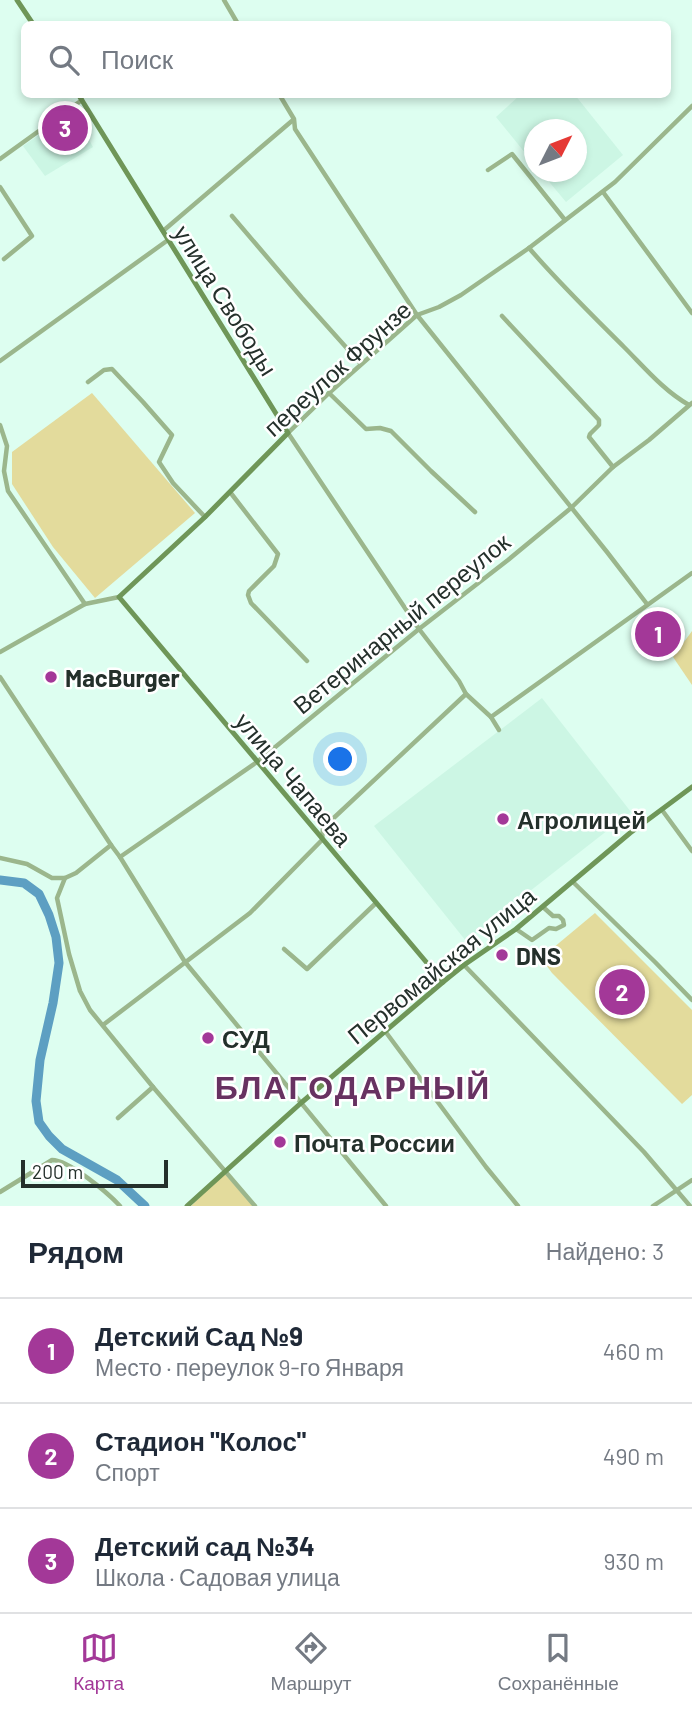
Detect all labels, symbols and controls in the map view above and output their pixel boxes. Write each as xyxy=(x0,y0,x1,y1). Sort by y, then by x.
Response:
search box xyxy=(21,21,671,98)
icon: search xyxy=(45,41,83,79)
text: Поиск xyxy=(101,43,173,74)
pin: 3 xyxy=(42,102,88,154)
north arrow xyxy=(524,119,587,182)
street label: улица Свободы xyxy=(168,219,284,381)
street label: переулок Фрунзе xyxy=(258,294,416,442)
street label: Ветеринарный переулок xyxy=(287,526,516,719)
pin: 1 xyxy=(635,608,681,660)
place label: MacBurger xyxy=(65,663,180,692)
marker: MacBurger xyxy=(43,669,59,685)
street label: улица Чапаева xyxy=(230,706,359,852)
your location xyxy=(323,742,357,776)
place label: Агролицей xyxy=(517,805,646,834)
marker: Агролицей xyxy=(495,811,511,827)
street label: Первомайская улица xyxy=(341,880,541,1050)
place label: DNS xyxy=(516,941,561,970)
marker: DNS xyxy=(494,947,510,963)
pin: 2 xyxy=(599,966,645,1018)
place label: СУД xyxy=(222,1024,270,1053)
marker: СУД xyxy=(200,1030,216,1046)
district label: БЛАГОДАРНЫЙ xyxy=(215,1067,491,1106)
place label: Почта России xyxy=(294,1128,455,1157)
marker: Почта России xyxy=(272,1134,288,1150)
scale bar xyxy=(21,1157,168,1189)
text: 200 m xyxy=(32,1160,83,1183)
text: Рядом xyxy=(28,1233,124,1269)
text: Найдено: 3 xyxy=(546,1237,664,1265)
text: Детский Сад №9 xyxy=(95,1320,303,1351)
text: 1 xyxy=(47,1337,55,1365)
text: 460 m xyxy=(603,1337,664,1365)
text: Место · переулок 9-го Января xyxy=(95,1353,404,1381)
text: Стадион "Колос" xyxy=(95,1425,306,1456)
text: 2 xyxy=(45,1442,57,1470)
text: 490 m xyxy=(603,1442,664,1470)
text: Спорт xyxy=(95,1458,160,1486)
text: Детский сад №34 xyxy=(95,1530,315,1561)
text: 3 xyxy=(45,1547,57,1575)
text: 930 m xyxy=(604,1547,664,1575)
text: Школа · Садовая улица xyxy=(95,1563,340,1591)
tab: Карта xyxy=(73,1629,124,1695)
tab: Маршрут xyxy=(270,1629,351,1695)
tab: Сохранённые xyxy=(498,1629,619,1695)

